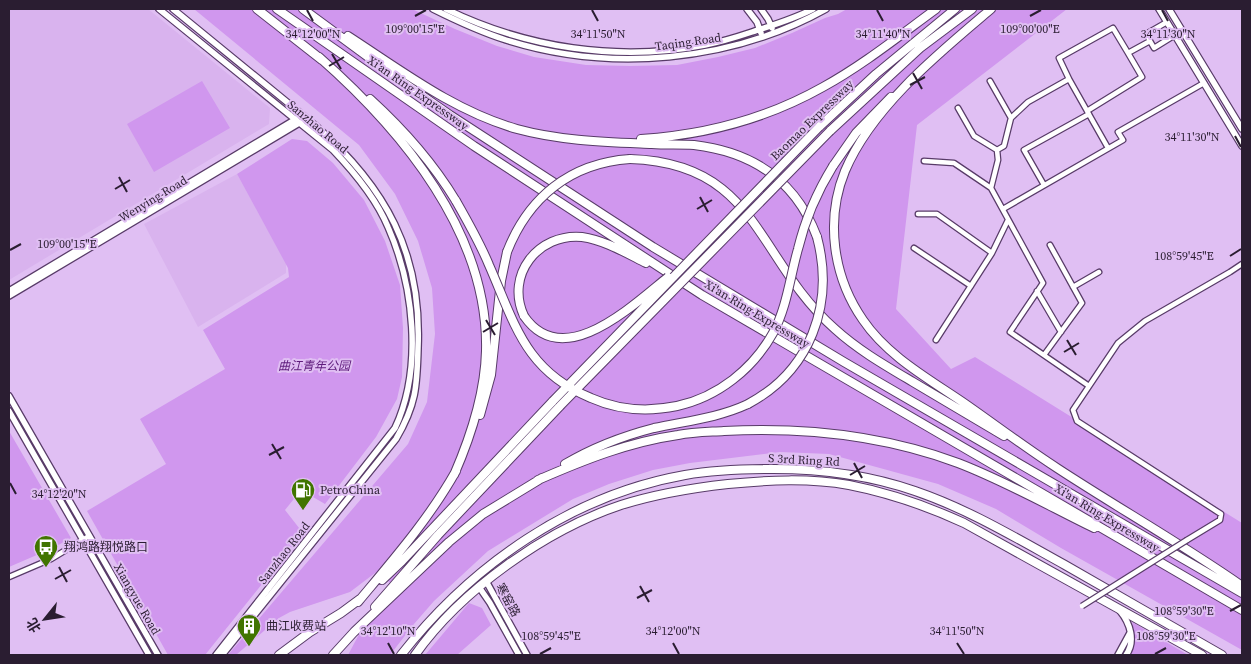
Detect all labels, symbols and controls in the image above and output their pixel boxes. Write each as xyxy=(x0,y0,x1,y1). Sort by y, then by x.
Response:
text: 109°00'15"E xyxy=(385,21,445,37)
text: 109°00'00"E xyxy=(1000,21,1060,37)
text: 34°12'00"N xyxy=(285,26,341,42)
text: 34°11'50"N xyxy=(570,26,626,42)
text: 34°11'40"N xyxy=(855,26,911,42)
text: 34°11'30"N xyxy=(1140,26,1196,42)
street label: Taqing Road xyxy=(654,29,722,55)
street label: Xi'an Ring Expressway xyxy=(364,52,472,134)
street label: Baomao Expressway xyxy=(767,76,858,164)
street label: Sanzhao Road xyxy=(284,97,352,157)
text: 34°11'30"N xyxy=(1164,129,1220,145)
street label: Wenying Road xyxy=(116,172,190,226)
text: 109°00'15"E xyxy=(37,236,97,252)
text: 108°59'45"E xyxy=(1154,248,1214,264)
street label: Xi'an Ring Expressway xyxy=(702,276,813,352)
park label: 曲江青年公园 xyxy=(278,358,352,374)
street label: S 3rd Ring Rd xyxy=(768,450,840,470)
fuel station icon: PetroChina xyxy=(290,477,316,511)
street label: Xi'an Ring Expressway xyxy=(1052,480,1163,556)
place label: PetroChina xyxy=(320,482,381,498)
text: 34°12'20"N xyxy=(31,486,87,502)
street label: Sanzhao Road xyxy=(255,518,313,587)
bus stop icon: 翔鸿路翔悦路口 xyxy=(33,534,59,568)
place label: 翔鸿路翔悦路口 xyxy=(64,539,148,555)
street label: Xiangyue Road xyxy=(110,560,164,638)
street label: 寒窑路 xyxy=(492,580,524,620)
north arrow xyxy=(20,594,70,644)
text: 108°59'30"E xyxy=(1154,603,1214,619)
building icon: 曲江收费站 xyxy=(236,613,262,647)
text: 北 xyxy=(22,614,46,637)
place label: 曲江收费站 xyxy=(266,618,326,634)
text: 34°12'10"N xyxy=(360,623,416,639)
text: 34°12'00"N xyxy=(645,623,701,639)
text: 34°11'50"N xyxy=(929,623,985,639)
text: 108°59'45"E xyxy=(521,628,581,644)
text: 108°59'30"E xyxy=(1136,628,1196,644)

